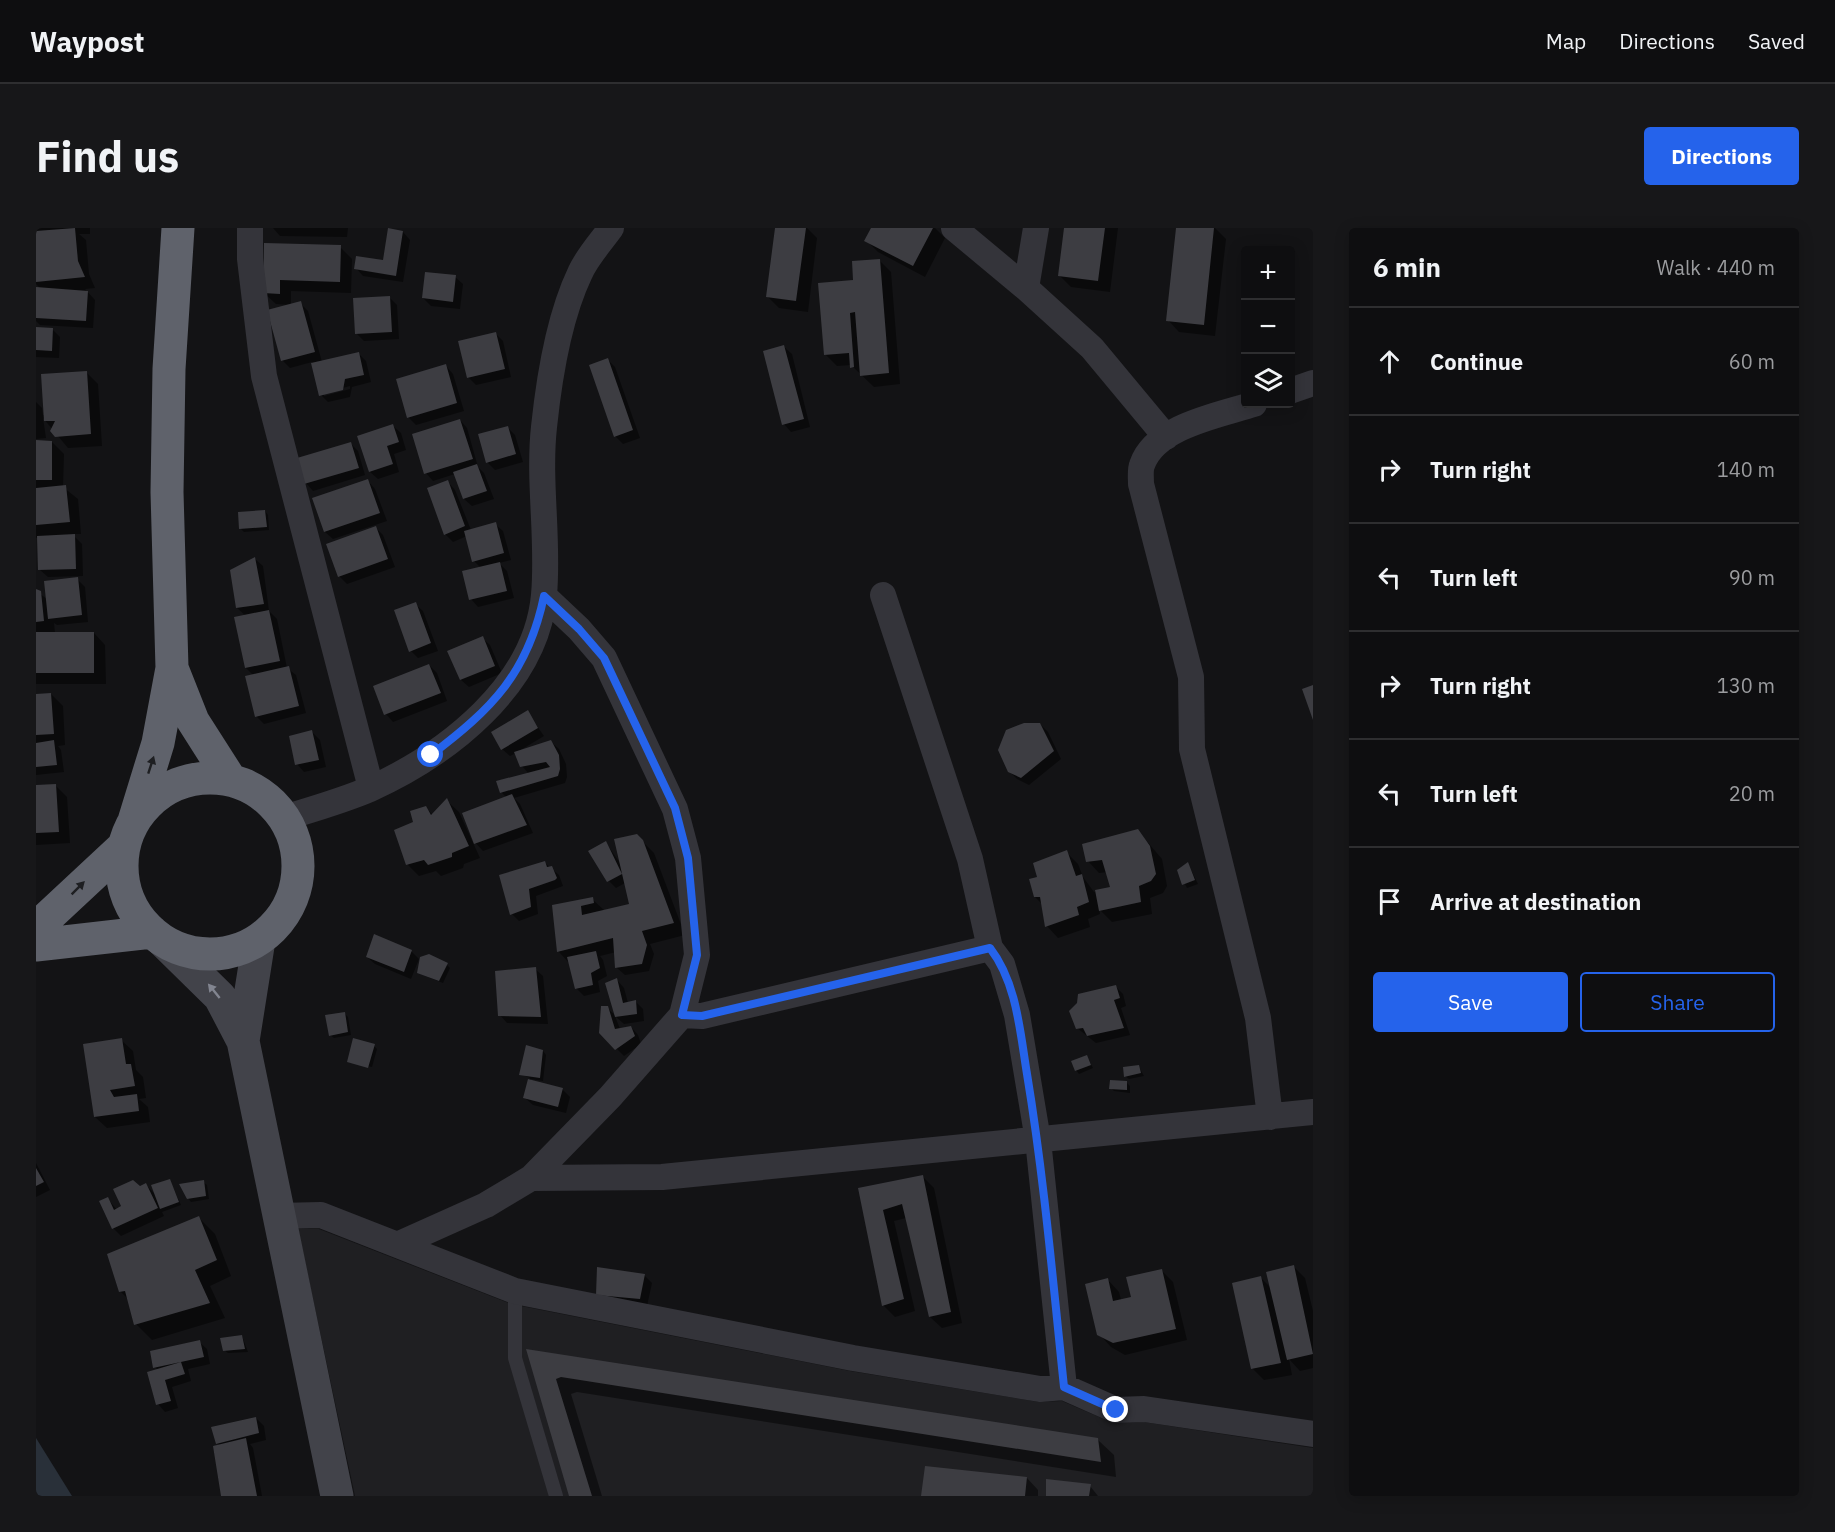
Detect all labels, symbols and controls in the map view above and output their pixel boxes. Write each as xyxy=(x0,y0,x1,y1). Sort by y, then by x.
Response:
text: Waypost xyxy=(30,23,144,60)
text: Map xyxy=(1546,27,1586,55)
text: Directions xyxy=(1619,27,1715,55)
text: Saved xyxy=(1748,27,1805,55)
button: Directions xyxy=(1644,127,1799,185)
text: Find us xyxy=(36,129,179,184)
map controls xyxy=(1241,246,1295,408)
button: + xyxy=(1241,246,1295,300)
text: 6 min xyxy=(1373,250,1441,284)
text: Walk · 440 m xyxy=(1657,254,1775,281)
button: − xyxy=(1241,300,1295,354)
icon: ahead xyxy=(1373,345,1406,378)
text: Continue xyxy=(1430,347,1523,376)
text: 60 m xyxy=(1729,348,1775,375)
button: layers xyxy=(1241,354,1295,408)
icon: right xyxy=(1373,453,1406,486)
text: Turn right xyxy=(1430,455,1531,484)
text: 140 m xyxy=(1717,456,1775,483)
icon: left xyxy=(1373,561,1406,594)
text: Turn left xyxy=(1430,563,1518,592)
text: 90 m xyxy=(1729,564,1775,591)
icon: right xyxy=(1373,669,1406,702)
text: Turn right xyxy=(1430,671,1531,700)
text: 130 m xyxy=(1717,672,1775,699)
route start xyxy=(417,741,443,767)
one-way arrow xyxy=(146,756,156,774)
icon: left xyxy=(1373,777,1406,810)
text: Turn left xyxy=(1430,779,1518,808)
text: 20 m xyxy=(1729,780,1775,807)
one-way arrow xyxy=(71,881,86,895)
icon: arrive xyxy=(1373,885,1406,918)
text: Arrive at destination xyxy=(1430,887,1641,916)
button: Save xyxy=(1373,972,1568,1032)
button: Share xyxy=(1580,972,1775,1032)
one-way arrow xyxy=(208,983,221,999)
route end xyxy=(1102,1396,1128,1422)

